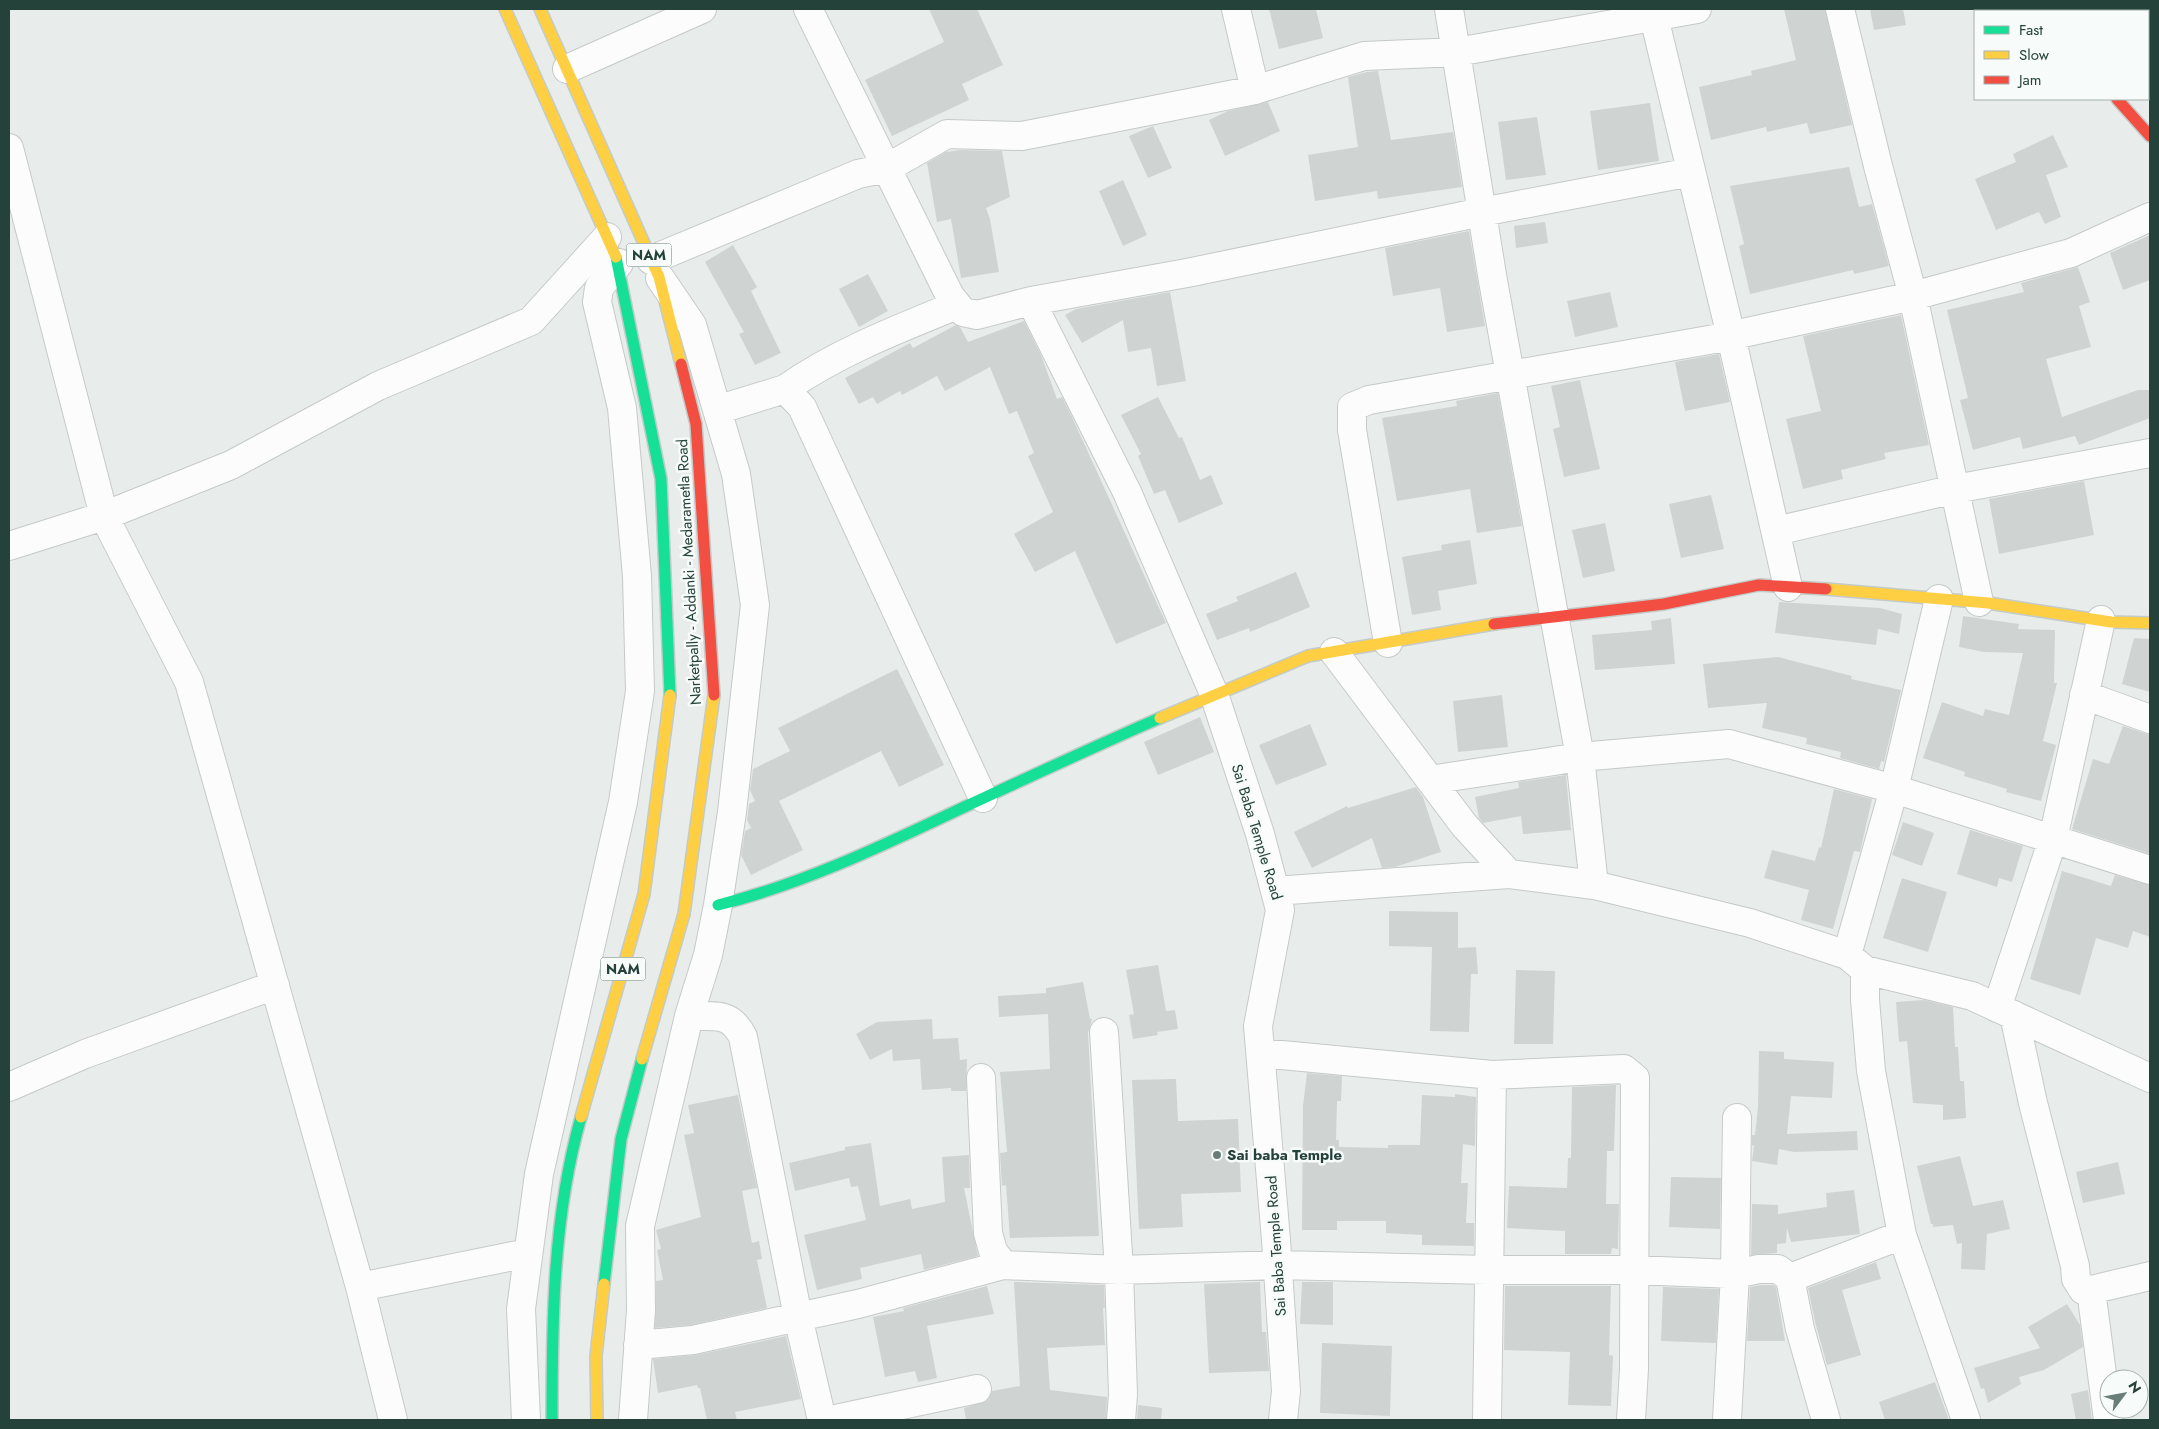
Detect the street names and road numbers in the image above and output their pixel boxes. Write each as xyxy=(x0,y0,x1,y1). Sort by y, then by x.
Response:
road number: NAM xyxy=(626,244,672,266)
street label: Narketpally - Addanki - Medarametla Road xyxy=(671,438,707,706)
street label: Sai Baba Temple Road xyxy=(1226,761,1288,903)
road number: NAM xyxy=(600,958,646,981)
street label: Sai Baba Temple Road xyxy=(1260,1175,1292,1317)

